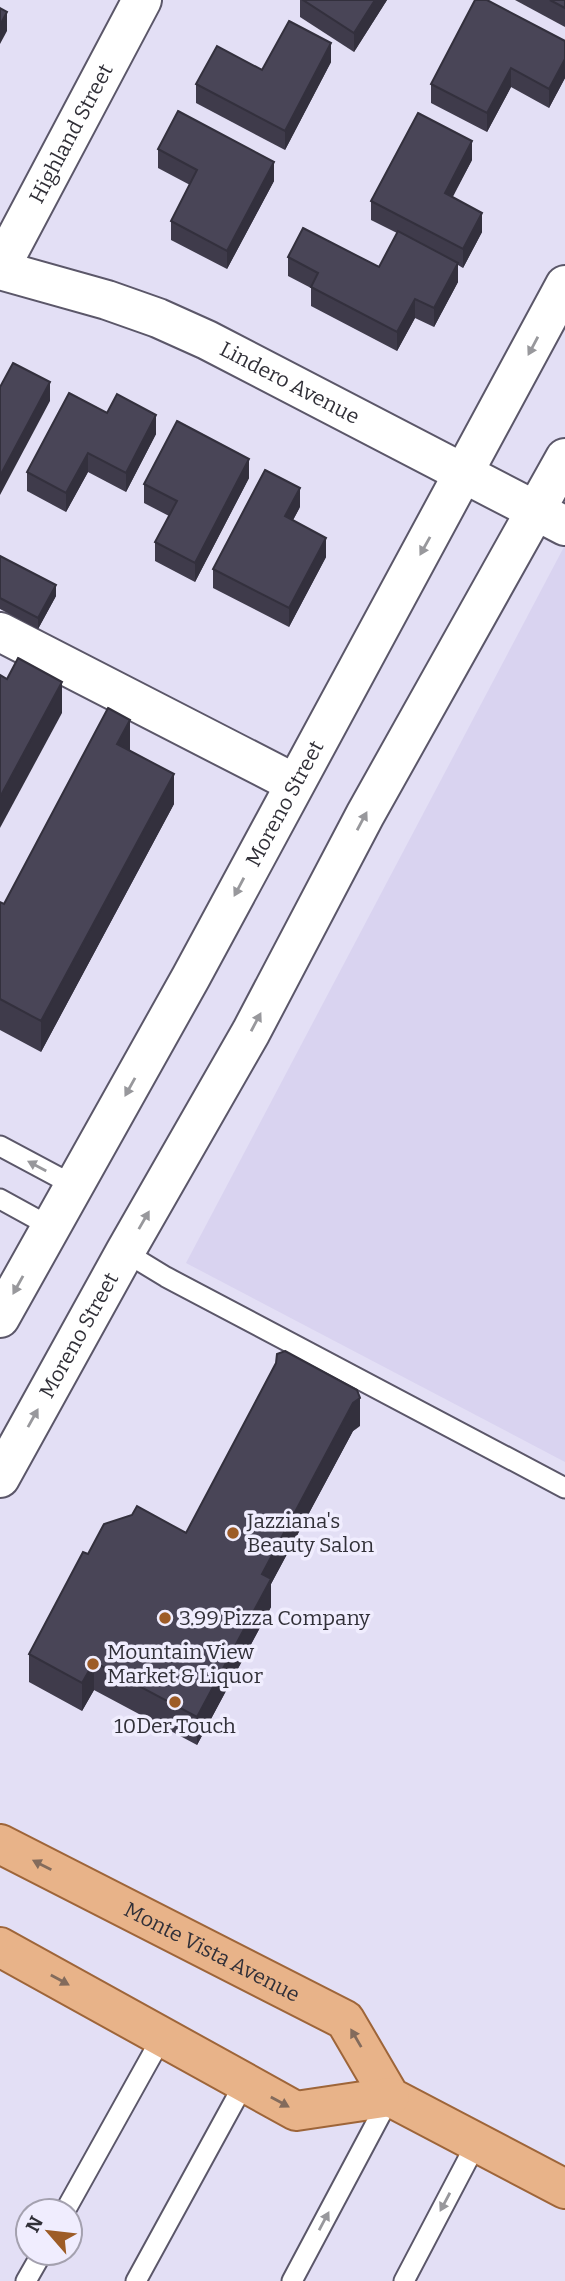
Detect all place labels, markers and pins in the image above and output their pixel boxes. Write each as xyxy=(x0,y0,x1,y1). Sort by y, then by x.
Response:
place label: Jazziana's Beauty Salon xyxy=(246,1508,374,1558)
marker: Jazziana's Beauty Salon xyxy=(225,1525,241,1541)
place label: 3.99 Pizza Company xyxy=(179,1605,371,1631)
marker: 3.99 Pizza Company xyxy=(157,1610,173,1626)
place label: Mountain View Market & Liquor xyxy=(107,1639,263,1689)
marker: Mountain View Market & Liquor xyxy=(85,1656,101,1672)
marker: 10Der Touch xyxy=(167,1694,183,1710)
place label: 10Der Touch xyxy=(114,1713,236,1739)

